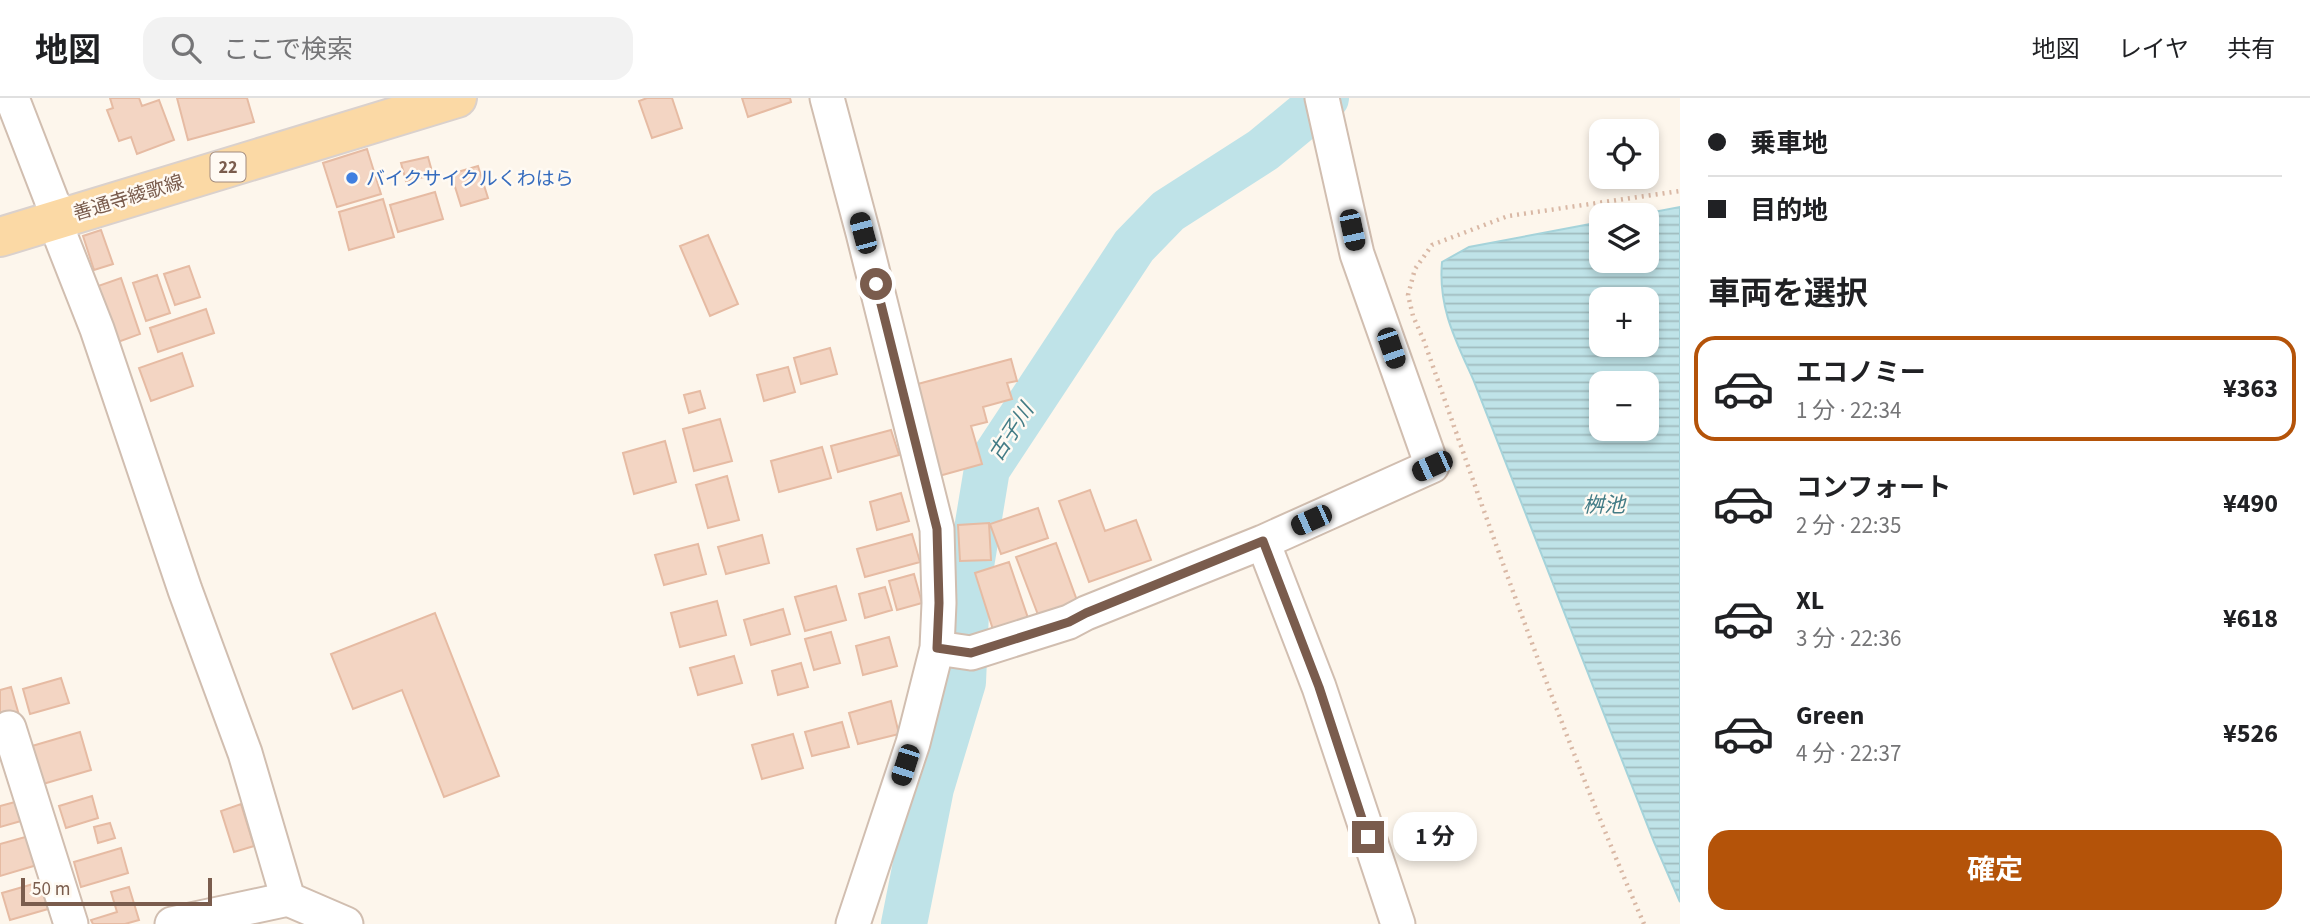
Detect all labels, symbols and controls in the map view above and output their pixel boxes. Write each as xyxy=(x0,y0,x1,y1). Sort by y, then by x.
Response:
search box xyxy=(143,17,633,80)
text: 地図 xyxy=(35,27,101,74)
icon: search xyxy=(167,29,205,67)
text: ここで検索 xyxy=(223,31,353,68)
text: 地図 xyxy=(2032,32,2080,67)
text: レイヤ xyxy=(2118,32,2189,67)
text: 共有 xyxy=(2227,32,2275,67)
map controls xyxy=(1589,119,1659,441)
button: locate xyxy=(1589,119,1659,189)
text: 乗車地 xyxy=(1750,125,1828,162)
road number: 22 xyxy=(210,153,246,182)
place label: バイクサイクルくわはら xyxy=(366,166,574,193)
street label: 善通寺綾歌線 xyxy=(70,169,187,228)
marker: バイクサイクルくわはら xyxy=(344,170,360,186)
text: 目的地 xyxy=(1750,192,1828,229)
button: layers xyxy=(1589,203,1659,273)
car xyxy=(1338,207,1367,253)
car xyxy=(848,210,879,256)
route start xyxy=(860,268,892,300)
text: 車両を選択 xyxy=(1708,271,1868,317)
button: + xyxy=(1589,287,1659,357)
car xyxy=(1375,325,1408,371)
text: エコノミー xyxy=(1796,354,1926,391)
icon: car xyxy=(1712,357,1775,420)
text: ¥363 xyxy=(2223,370,2278,407)
button: − xyxy=(1589,371,1659,441)
text: 1 分 · 22:34 xyxy=(1796,394,1901,427)
water label: 古子川 xyxy=(981,396,1042,467)
car xyxy=(1409,448,1456,484)
text: コンフォート xyxy=(1796,469,1951,506)
icon: car xyxy=(1712,472,1775,535)
text: ¥490 xyxy=(2223,485,2278,522)
water label: 桝池 xyxy=(1583,490,1627,520)
car xyxy=(1288,502,1335,538)
text: 2 分 · 22:35 xyxy=(1796,509,1901,542)
text: XL xyxy=(1796,582,1824,619)
icon: car xyxy=(1712,587,1775,650)
text: ¥618 xyxy=(2223,600,2278,637)
text: 3 分 · 22:36 xyxy=(1796,622,1901,655)
text: Green xyxy=(1796,697,1864,734)
icon: car xyxy=(1712,702,1775,765)
text: ¥526 xyxy=(2223,715,2278,752)
text: 4 分 · 22:37 xyxy=(1796,737,1901,770)
car xyxy=(889,742,922,788)
callout: 1 分 xyxy=(1392,812,1476,862)
text: 1 分 xyxy=(1415,820,1455,853)
route end xyxy=(1352,821,1384,853)
button: 確定 xyxy=(1708,830,2282,910)
scale bar xyxy=(21,875,212,907)
text: 50 m xyxy=(32,876,70,903)

